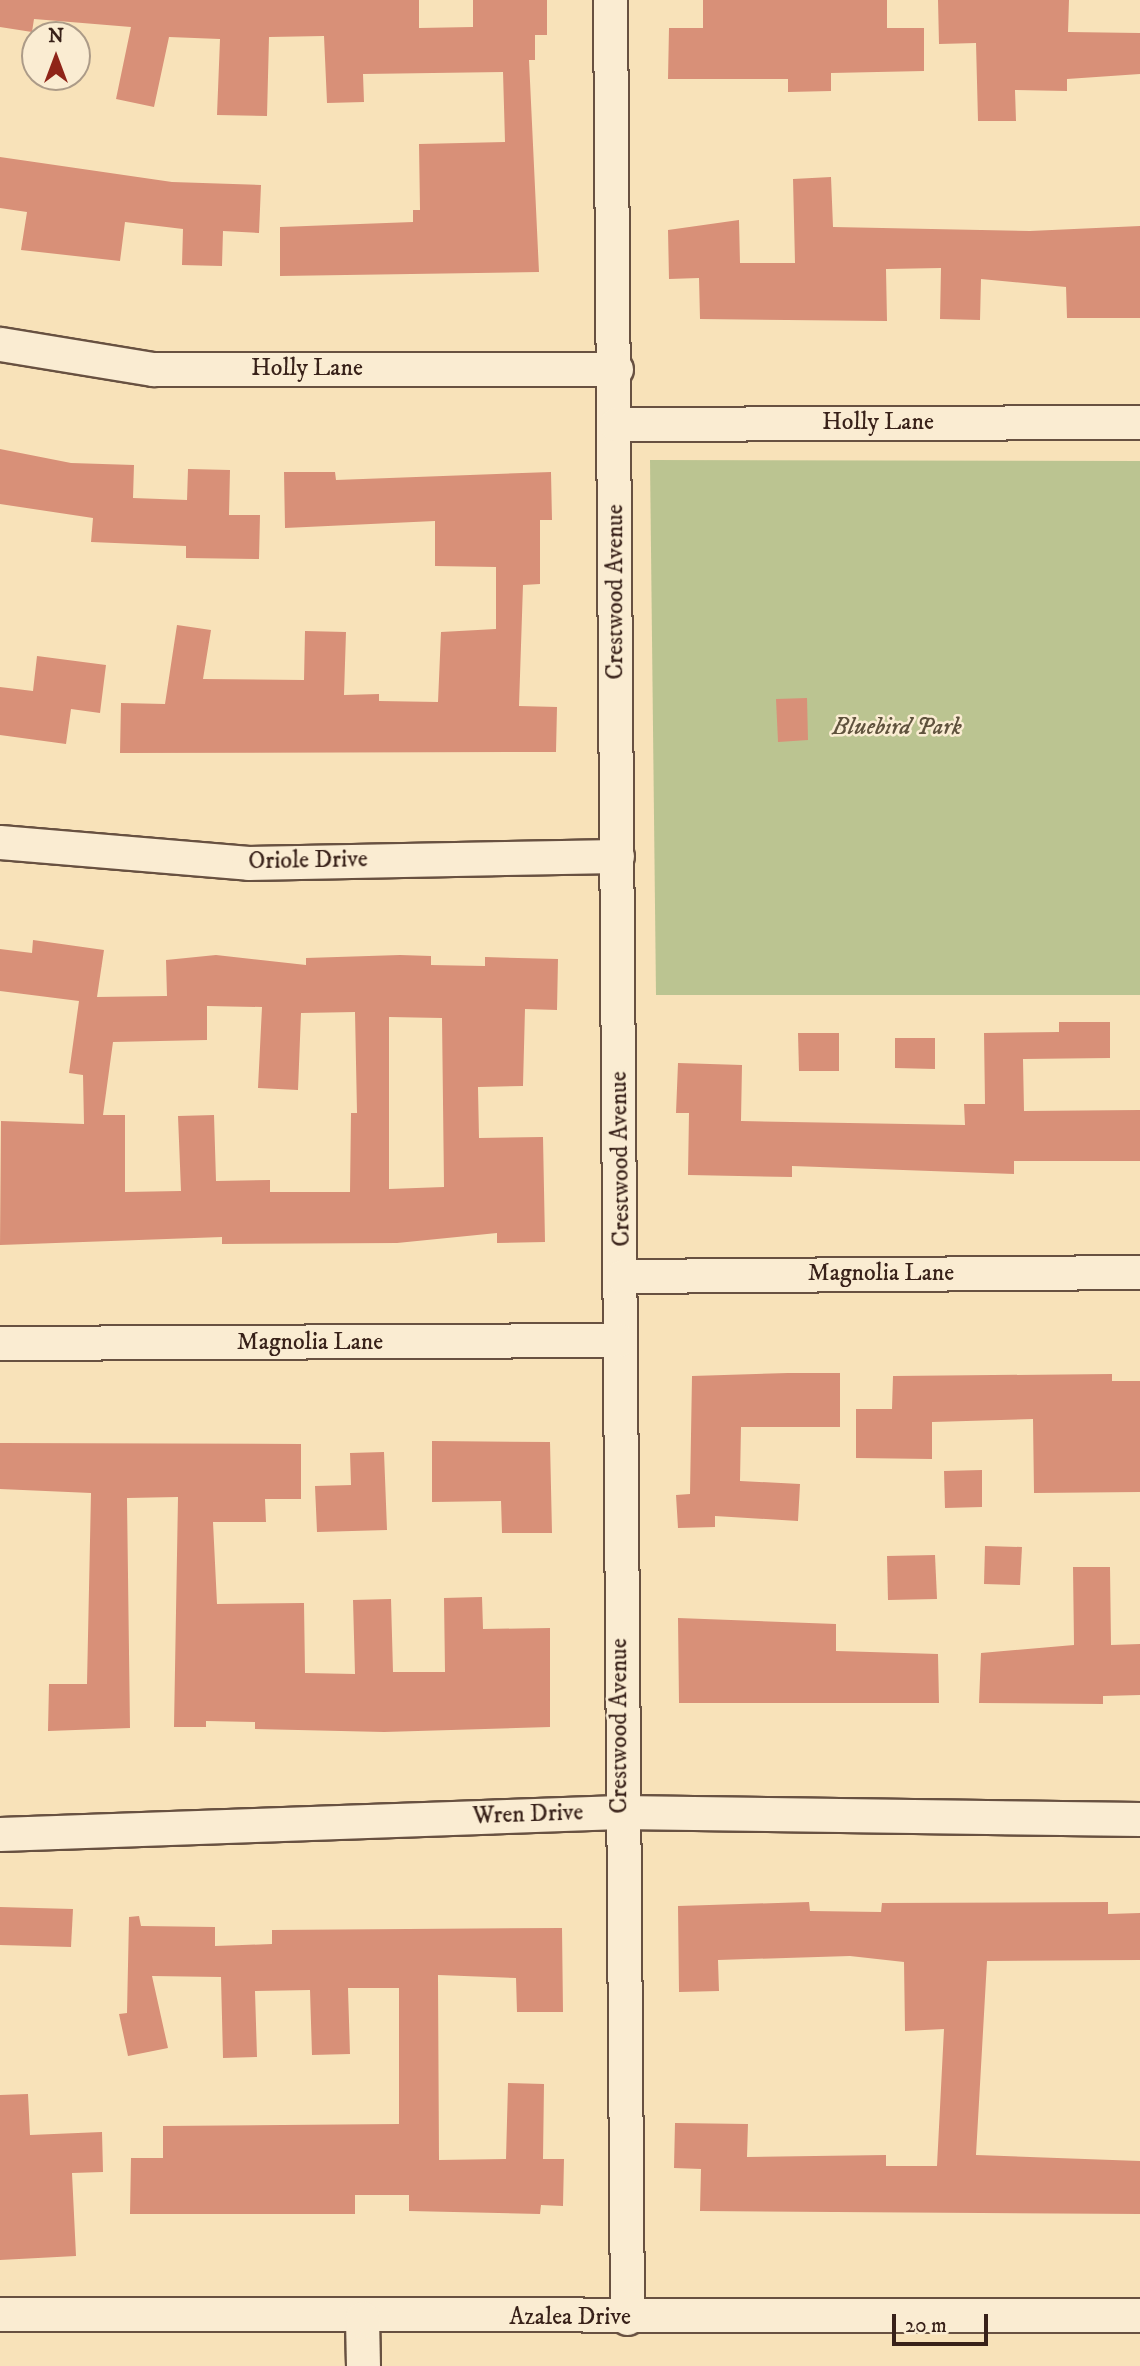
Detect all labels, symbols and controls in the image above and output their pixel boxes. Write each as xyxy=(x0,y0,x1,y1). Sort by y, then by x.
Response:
north arrow xyxy=(21,21,91,91)
text: N xyxy=(48,25,64,48)
street label: Holly Lane xyxy=(251,355,363,383)
street label: Holly Lane xyxy=(822,409,934,437)
street label: Crestwood Avenue xyxy=(602,504,630,680)
park label: Bluebird Park xyxy=(832,714,962,742)
street label: Oriole Drive xyxy=(248,846,368,876)
street label: Crestwood Avenue xyxy=(605,1071,637,1247)
street label: Magnolia Lane xyxy=(808,1260,954,1288)
street label: Magnolia Lane xyxy=(237,1329,383,1357)
street label: Crestwood Avenue xyxy=(606,1638,634,1814)
street label: Wren Drive xyxy=(472,1799,584,1831)
scale bar xyxy=(895,2300,991,2344)
street label: Azalea Drive xyxy=(509,2304,631,2332)
text: 20 m xyxy=(905,2313,947,2339)

